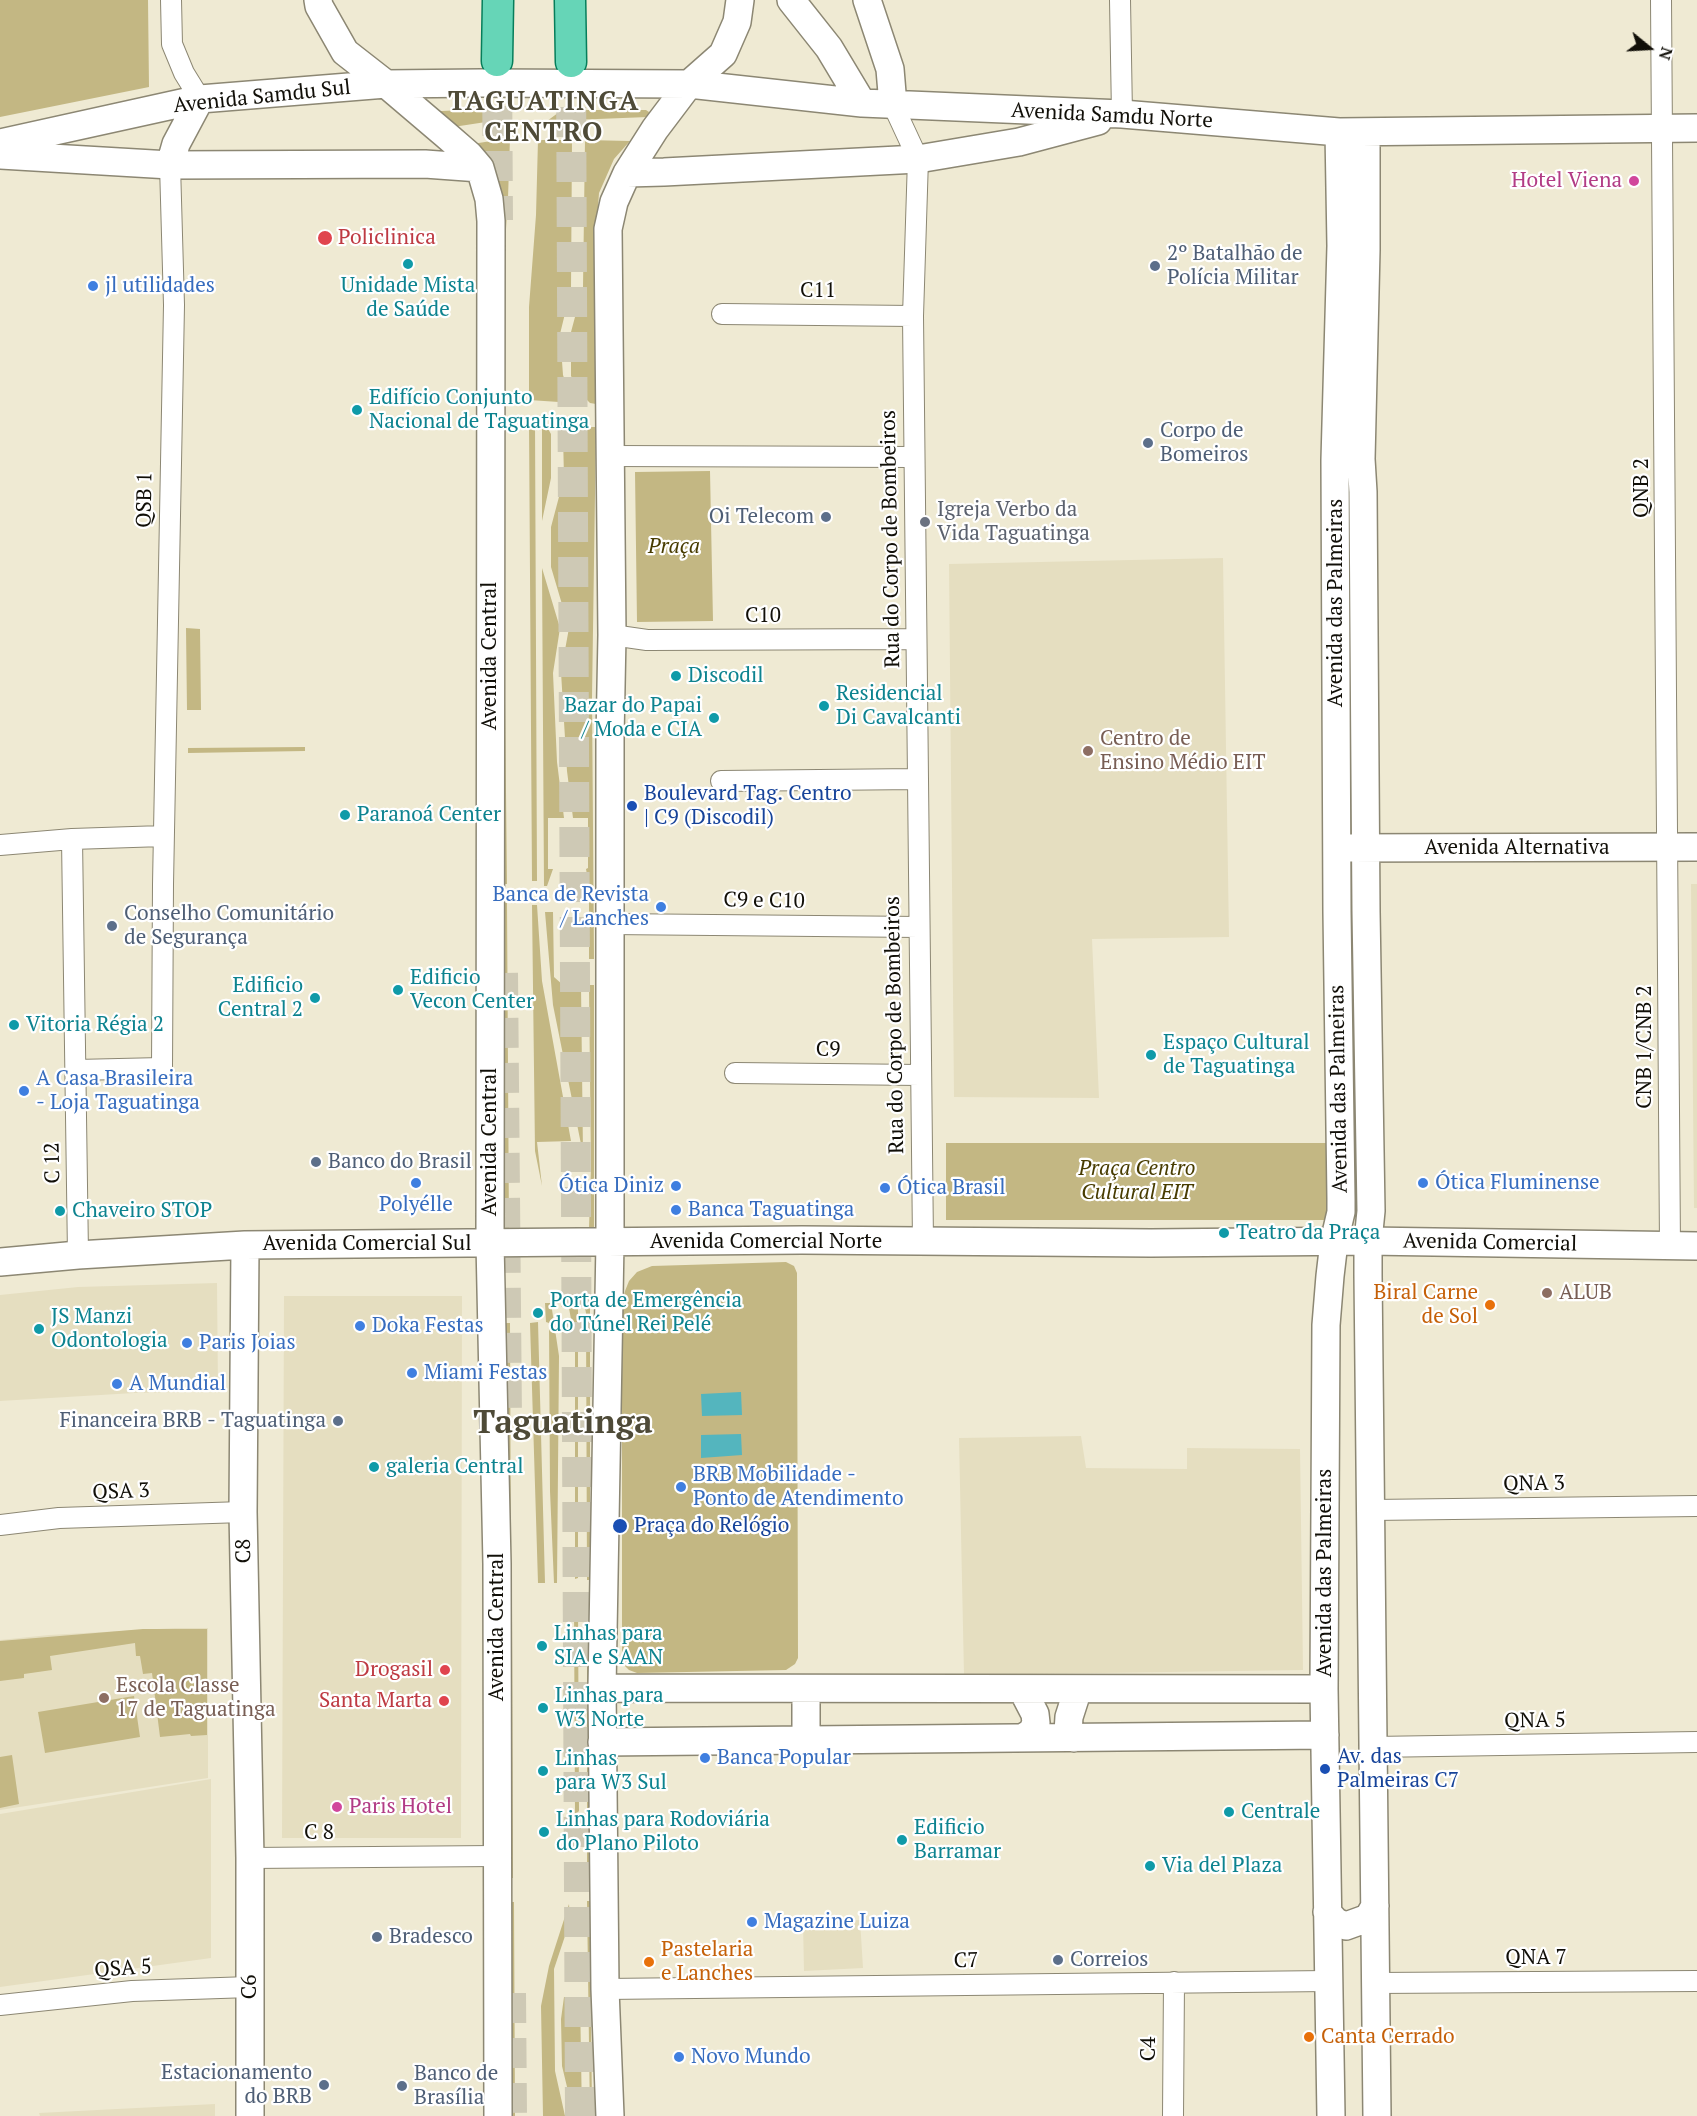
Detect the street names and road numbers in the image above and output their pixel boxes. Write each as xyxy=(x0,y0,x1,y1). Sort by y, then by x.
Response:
street label: Avenida Samdu Sul xyxy=(172,75,352,119)
street label: Avenida Samdu Norte xyxy=(1010,98,1214,134)
street label: C11 xyxy=(800,278,836,304)
street label: Rua do Corpo de Bombeiros xyxy=(876,410,906,668)
street label: QNB 2 xyxy=(1629,458,1655,518)
street label: QSB 1 xyxy=(132,472,158,528)
street label: Avenida das Palmeiras xyxy=(1323,499,1349,707)
street label: Avenida Central xyxy=(477,582,503,730)
street label: C10 xyxy=(745,603,781,629)
street label: Avenida Alternativa xyxy=(1424,835,1610,861)
street label: C9 e C10 xyxy=(723,888,805,914)
street label: Rua do Corpo de Bombeiros xyxy=(880,896,910,1154)
street label: Avenida das Palmeiras xyxy=(1325,985,1353,1193)
street label: CNB 1/CNB 2 xyxy=(1632,985,1658,1109)
street label: C9 xyxy=(816,1037,840,1063)
street label: Avenida Central xyxy=(477,1068,503,1216)
street label: C 12 xyxy=(40,1142,66,1184)
street label: Avenida Comercial Norte xyxy=(650,1229,882,1255)
street label: Avenida Comercial xyxy=(1403,1229,1577,1257)
street label: Avenida Comercial Sul xyxy=(263,1231,471,1257)
street label: Avenida das Palmeiras xyxy=(1312,1469,1338,1677)
street label: QNA 3 xyxy=(1503,1471,1565,1497)
street label: QSA 3 xyxy=(92,1478,150,1506)
street label: C8 xyxy=(231,1538,257,1564)
street label: Avenida Central xyxy=(484,1553,510,1701)
street label: QNA 5 xyxy=(1504,1708,1566,1734)
street label: C 8 xyxy=(304,1820,334,1846)
street label: QNA 7 xyxy=(1505,1945,1567,1971)
street label: C7 xyxy=(953,1948,979,1974)
street label: QSA 5 xyxy=(93,1954,153,1984)
street label: C6 xyxy=(237,1975,263,1999)
street label: C4 xyxy=(1136,2037,1162,2061)

